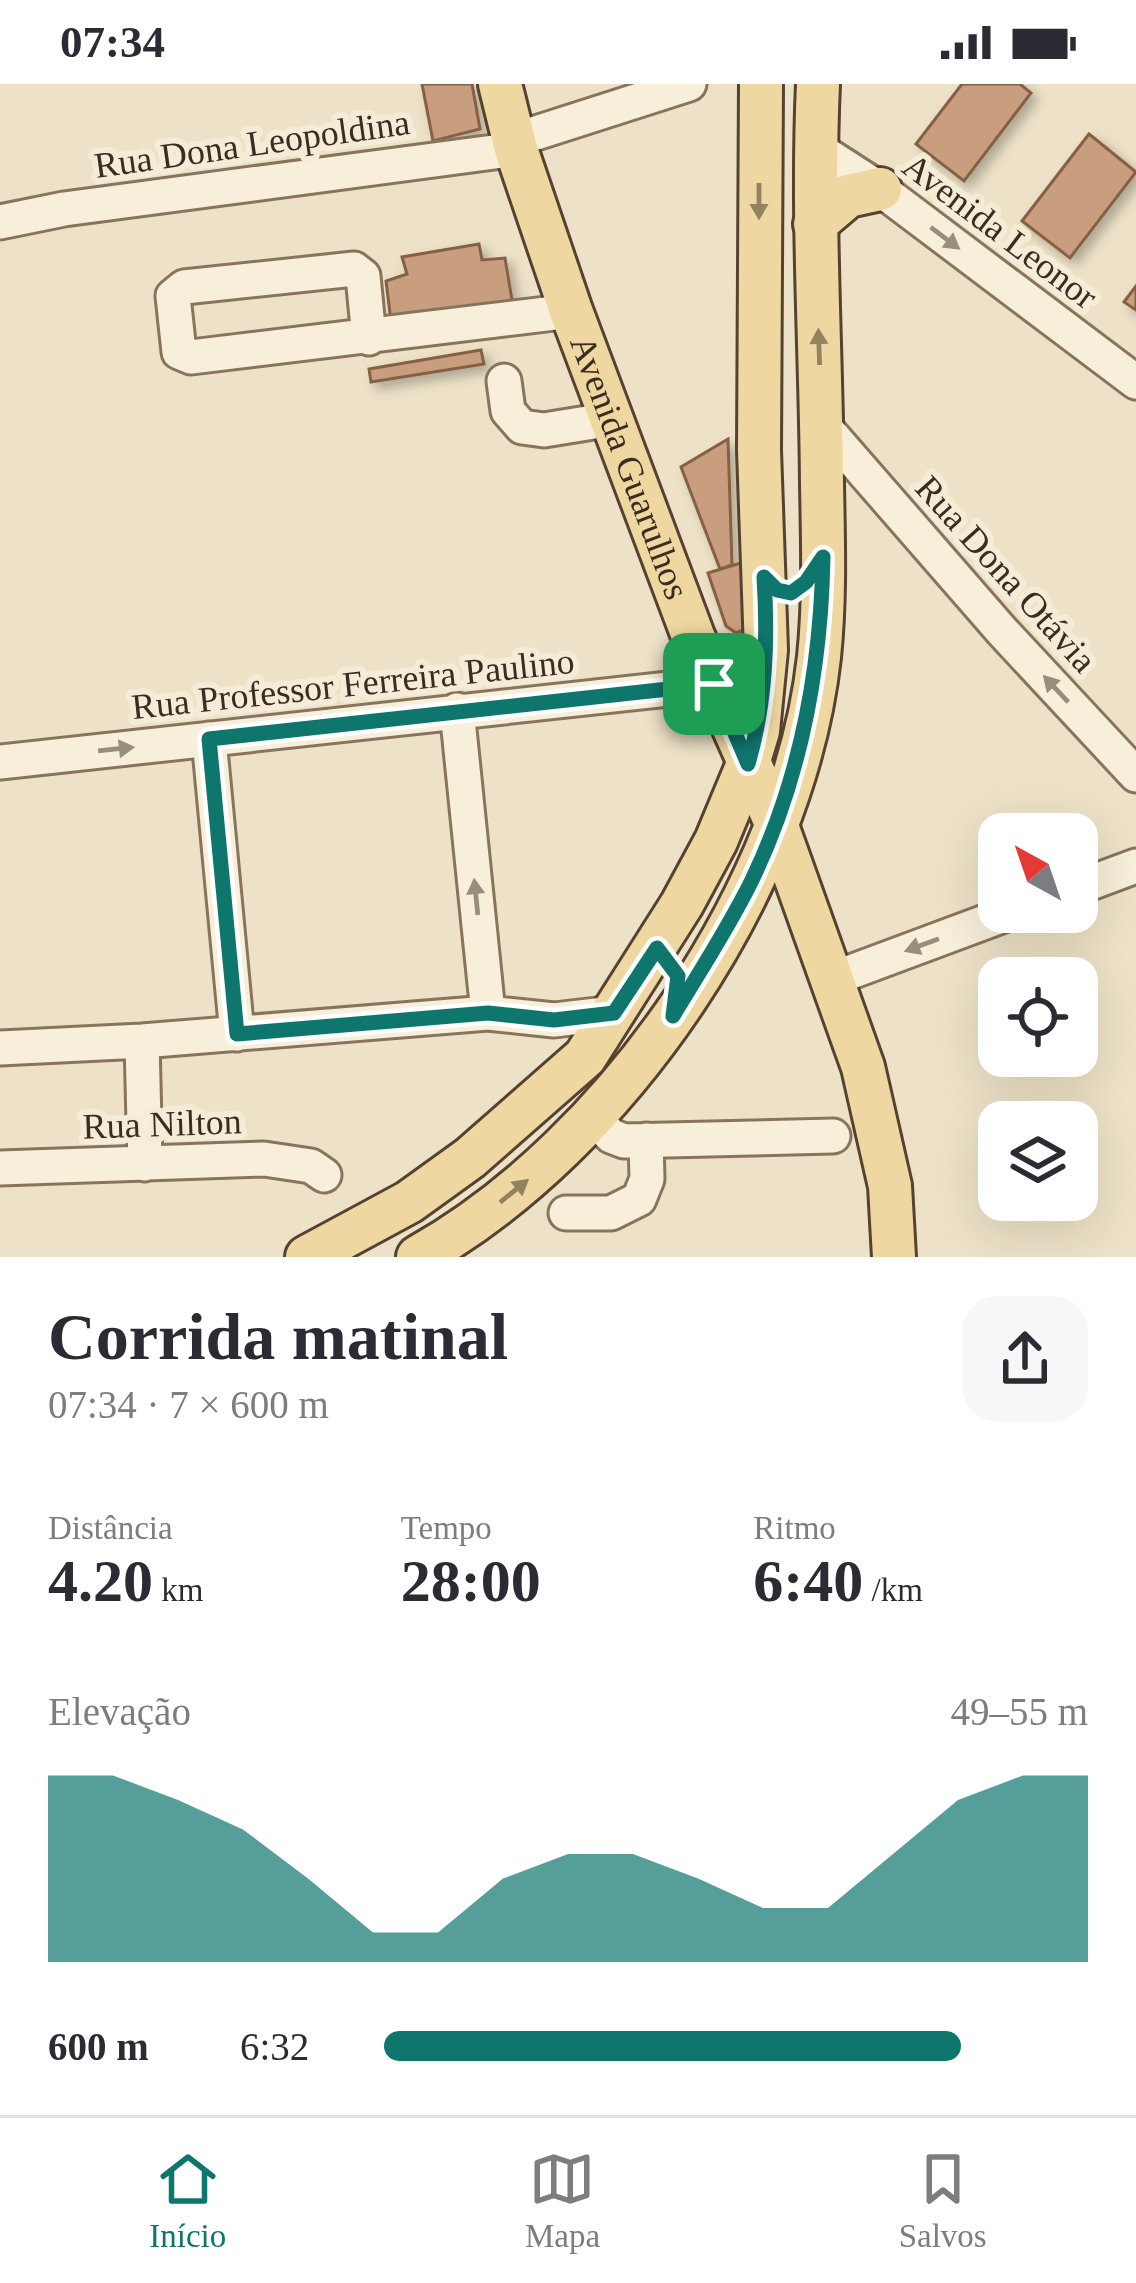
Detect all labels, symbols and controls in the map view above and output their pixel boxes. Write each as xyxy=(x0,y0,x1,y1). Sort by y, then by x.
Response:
text: 07:34 xyxy=(60,17,165,67)
street label: Rua Dona Leopoldina xyxy=(92,102,412,186)
street label: Avenida Leonor xyxy=(895,145,1105,317)
one-way arrow xyxy=(749,183,769,221)
one-way arrow xyxy=(930,226,961,250)
one-way arrow xyxy=(809,327,828,365)
street label: Avenida Guarulhos xyxy=(562,330,697,605)
street label: Rua Dona Otávia xyxy=(908,468,1104,680)
pin xyxy=(663,633,765,735)
street label: Rua Professor Ferreira Paulino xyxy=(130,641,576,727)
icon: arrive xyxy=(681,651,747,717)
one-way arrow xyxy=(1043,674,1071,703)
one-way arrow xyxy=(98,740,135,759)
north arrow xyxy=(978,813,1098,933)
map controls xyxy=(978,813,1098,1221)
one-way arrow xyxy=(466,878,485,915)
one-way arrow xyxy=(903,937,939,956)
button: locate xyxy=(978,957,1098,1077)
street label: Rua Nilton xyxy=(82,1101,242,1147)
button: layers xyxy=(978,1101,1098,1221)
one-way arrow xyxy=(498,1179,529,1204)
button: share xyxy=(962,1296,1088,1422)
text: Corrida matinal xyxy=(48,1300,508,1373)
text: 07:34 · 7 × 600 m xyxy=(48,1383,329,1426)
text: Distância xyxy=(48,1510,173,1546)
text: Tempo xyxy=(401,1510,492,1546)
text: Ritmo xyxy=(753,1510,836,1546)
text: 4.20 xyxy=(48,1548,153,1614)
text: 28:00 xyxy=(401,1548,541,1614)
text: 6:40 xyxy=(753,1548,863,1614)
text: km xyxy=(153,1572,203,1608)
text: /km xyxy=(863,1572,923,1608)
text: Elevação xyxy=(48,1690,191,1733)
text: 49–55 m xyxy=(950,1690,1088,1733)
text: 600 m xyxy=(48,2025,149,2068)
text: 6:32 xyxy=(240,2025,309,2068)
tab: Início xyxy=(149,2146,226,2255)
tab: Mapa xyxy=(525,2146,600,2255)
tab: Salvos xyxy=(899,2146,987,2255)

